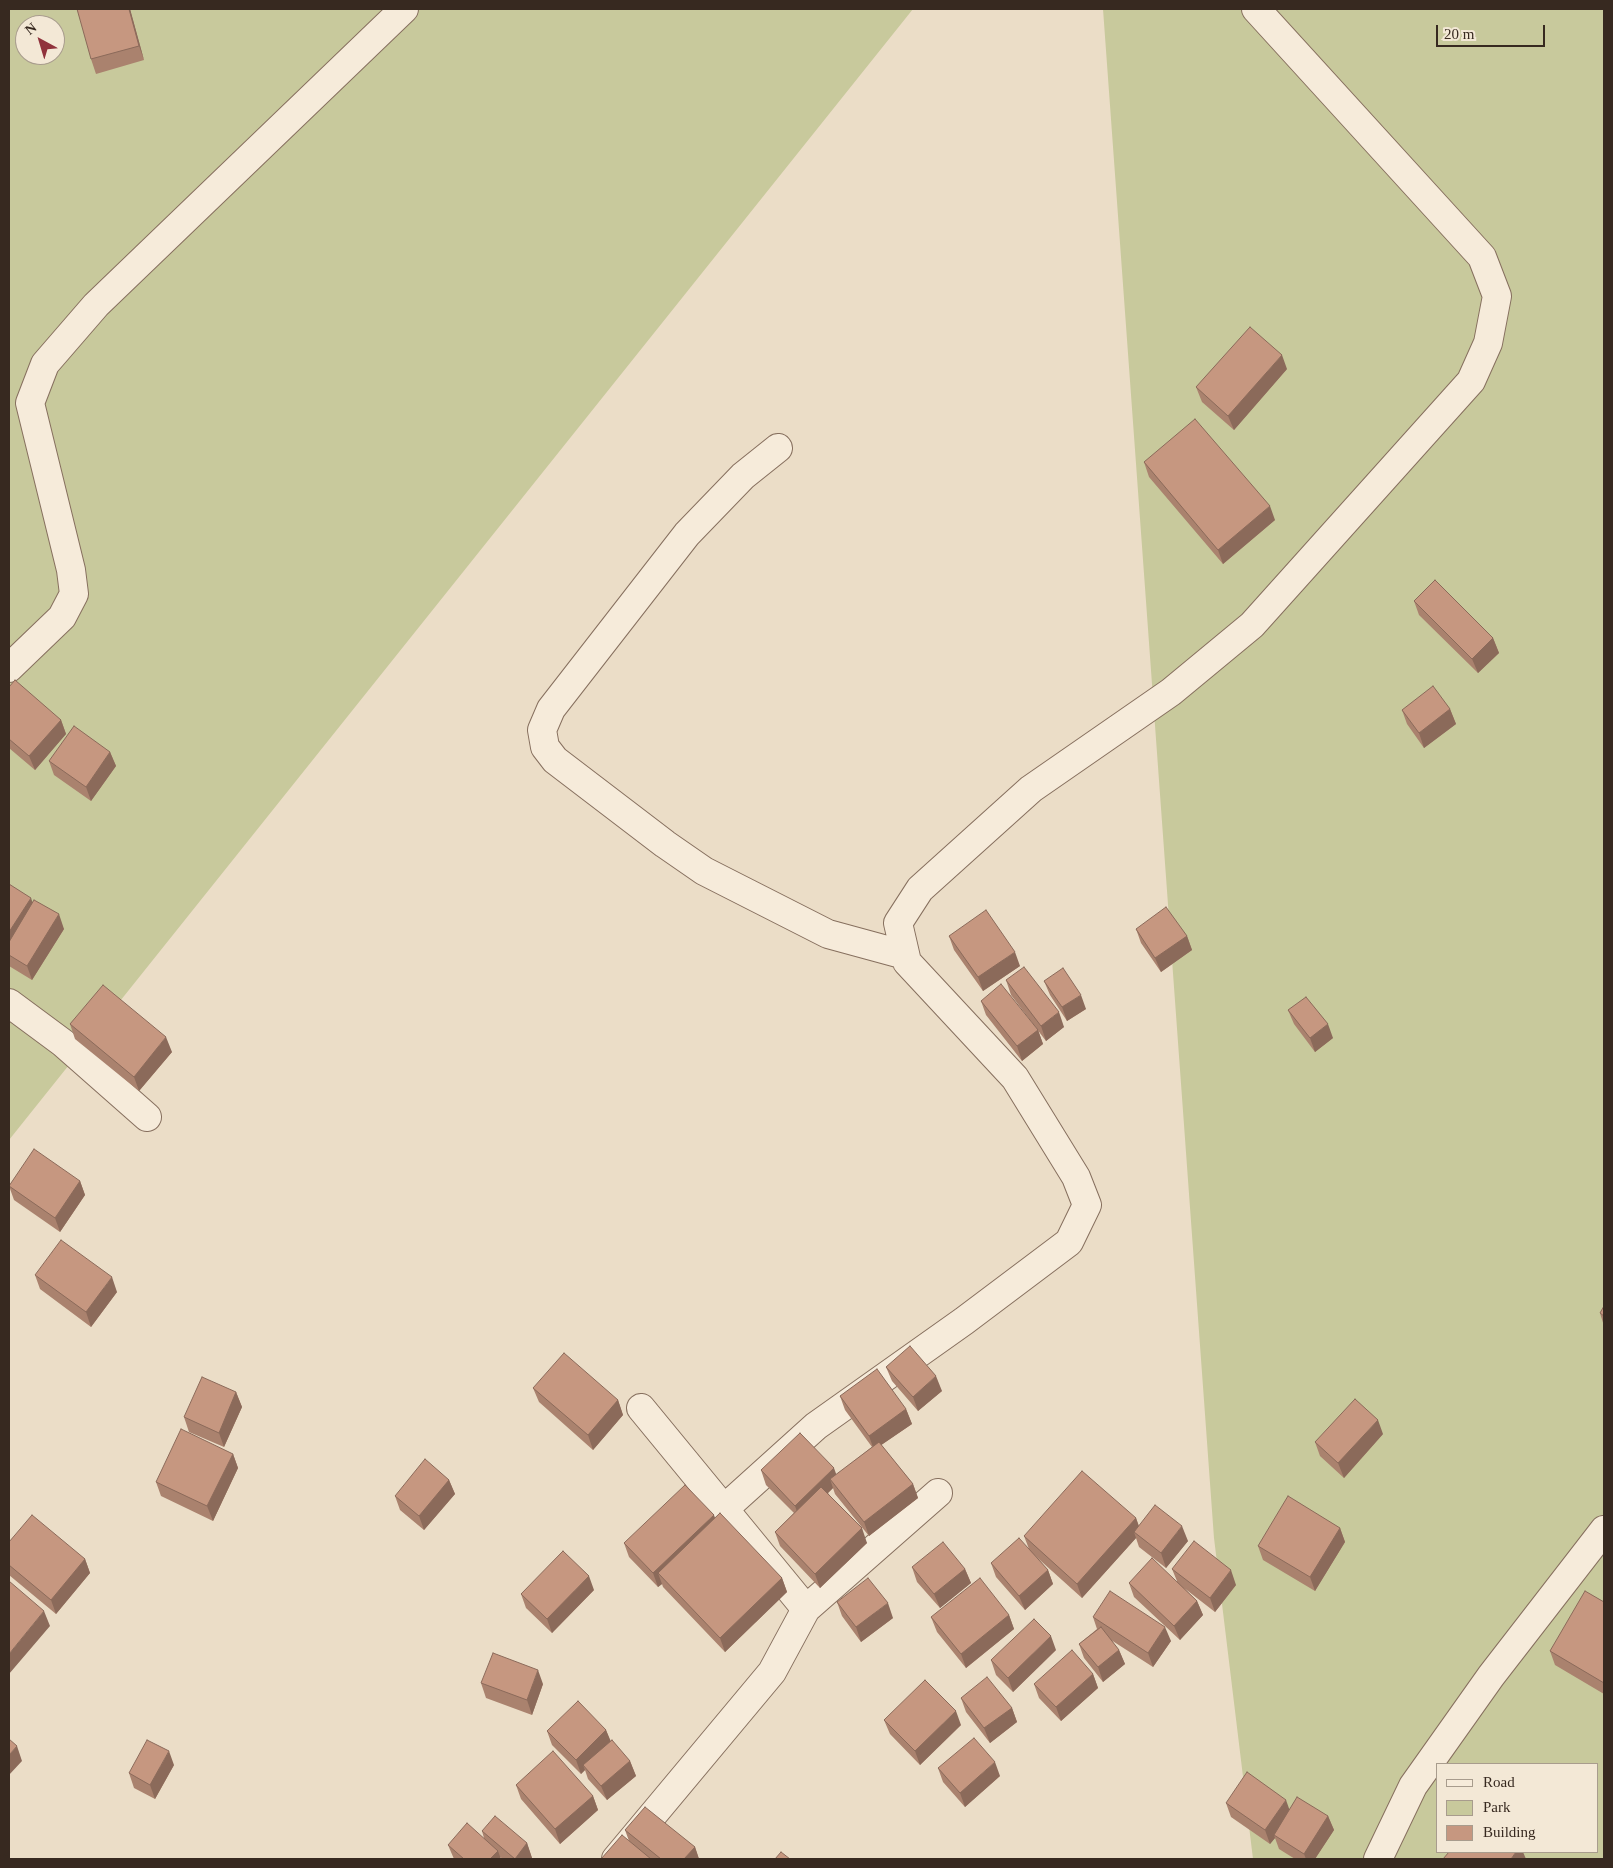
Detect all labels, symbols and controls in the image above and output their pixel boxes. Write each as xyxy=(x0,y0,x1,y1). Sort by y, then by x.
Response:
north arrow xyxy=(15,15,65,65)
scale bar xyxy=(1438,15,1547,47)
text: N xyxy=(22,20,40,38)
text: 20 m xyxy=(1444,26,1474,42)
legend xyxy=(1436,1763,1598,1853)
text: Road xyxy=(1483,1774,1515,1790)
text: Park xyxy=(1483,1799,1511,1815)
text: Building xyxy=(1483,1824,1536,1840)

